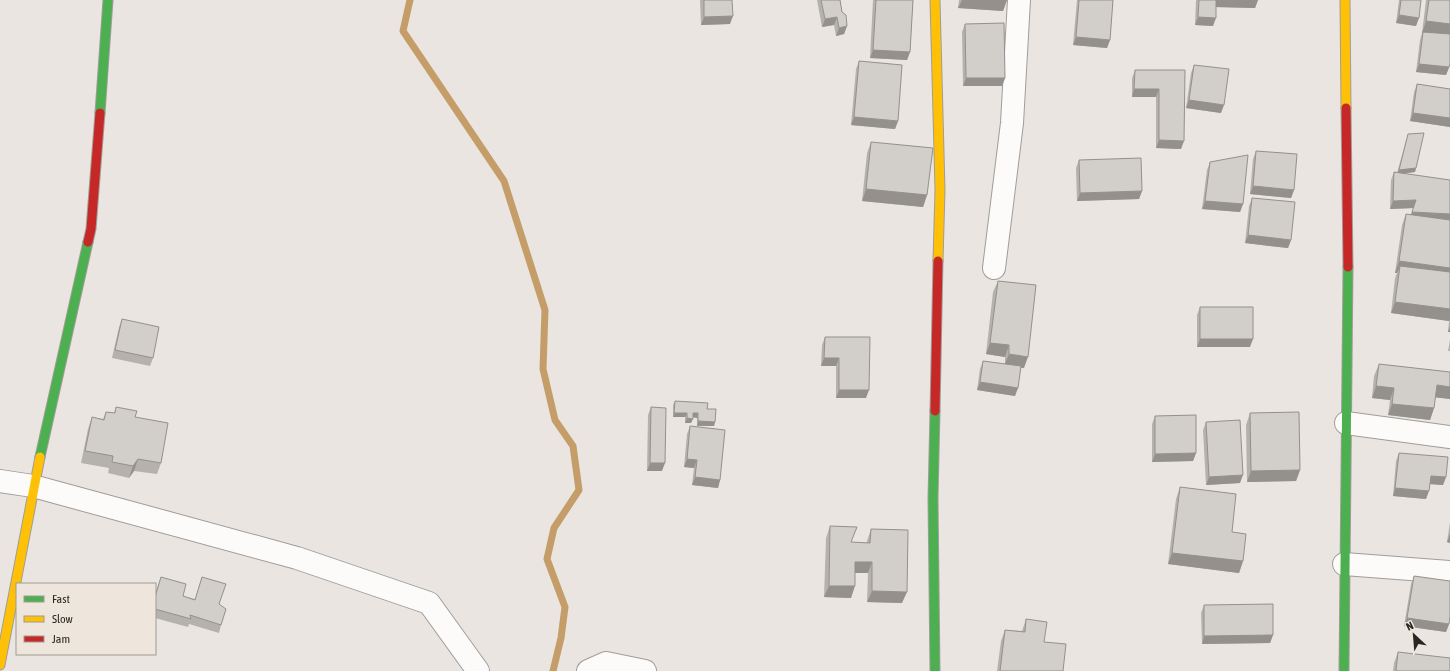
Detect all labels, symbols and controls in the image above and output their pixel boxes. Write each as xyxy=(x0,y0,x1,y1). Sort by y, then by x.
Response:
legend xyxy=(16,583,156,655)
text: Fast xyxy=(52,592,70,606)
text: Slow xyxy=(52,612,73,626)
north arrow xyxy=(1394,615,1434,655)
text: N xyxy=(1404,619,1415,633)
text: Jam xyxy=(52,632,70,646)

